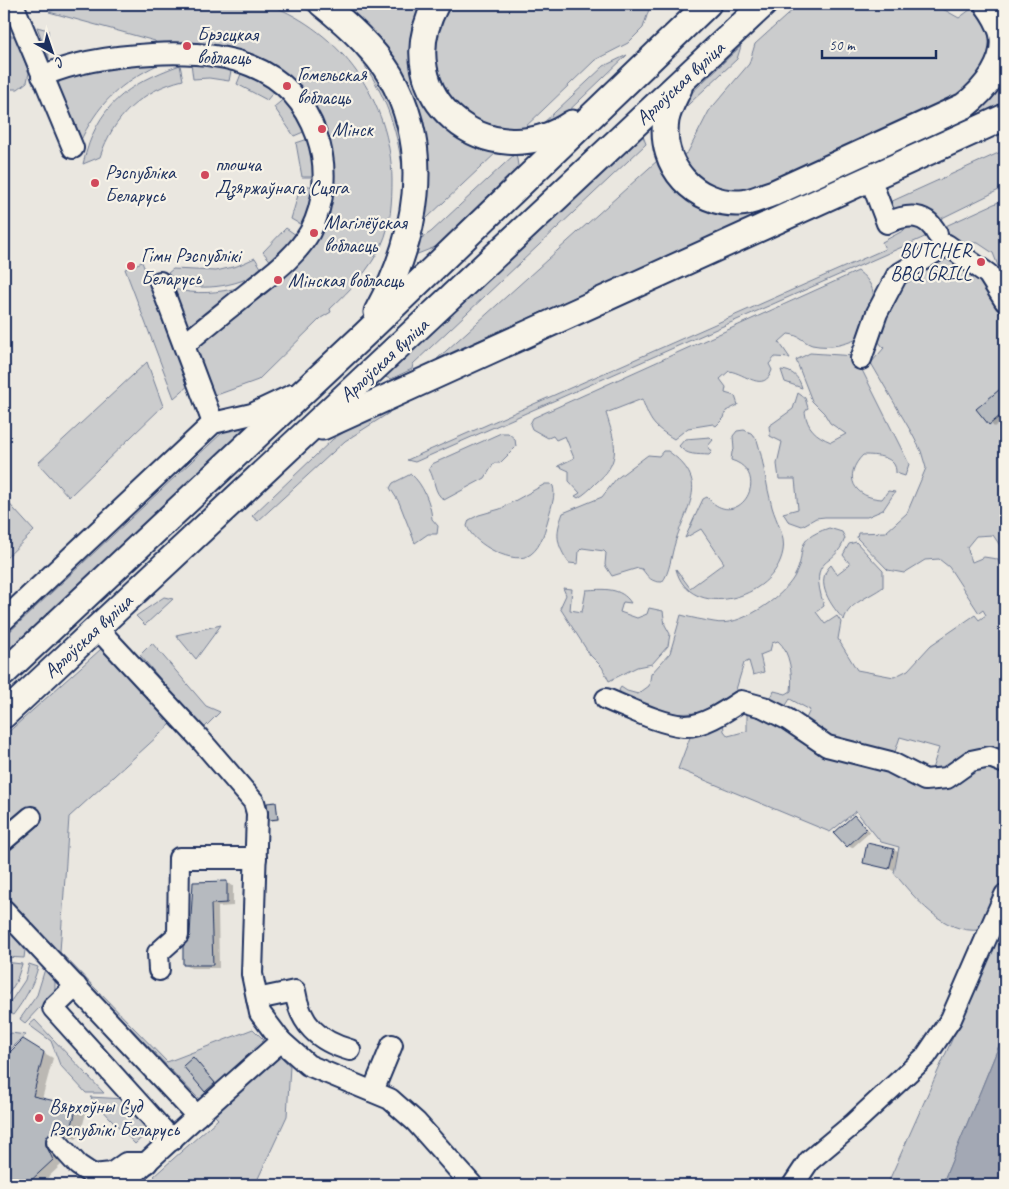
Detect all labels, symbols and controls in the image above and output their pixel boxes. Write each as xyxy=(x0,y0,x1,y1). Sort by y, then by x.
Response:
place label: Брэсцкая вобласць xyxy=(197,22,260,70)
north arrow xyxy=(28,28,78,78)
scale bar xyxy=(822,28,935,60)
street label: Арлоўская вуліца xyxy=(630,35,731,130)
text: 50 m xyxy=(829,36,856,55)
marker: Брэсцкая вобласць xyxy=(181,40,193,52)
text: С xyxy=(50,53,68,72)
place label: Гомельская вобласць xyxy=(297,62,367,110)
marker: Гомельская вобласць xyxy=(281,80,293,92)
place label: Мінск xyxy=(332,117,375,142)
marker: Мінск xyxy=(316,123,328,135)
place label: плошча Дзяржаўнага Сцяга xyxy=(215,152,350,201)
place label: Рэспубліка Беларусь xyxy=(105,160,177,208)
marker: плошча Дзяржаўнага Сцяга xyxy=(199,169,211,181)
marker: Рэспубліка Беларусь xyxy=(89,177,101,189)
place label: Магілёўская вобласць xyxy=(324,210,408,258)
marker: Магілёўская вобласць xyxy=(308,227,320,239)
place label: BUTCHER BBQ GRILL xyxy=(890,238,973,286)
place label: Гімн Рэспублікі Беларусь xyxy=(141,243,243,291)
marker: BUTCHER BBQ GRILL xyxy=(975,256,987,268)
marker: Гімн Рэспублікі Беларусь xyxy=(125,260,137,272)
place label: Мінская вобласць xyxy=(288,268,405,293)
marker: Мінская вобласць xyxy=(272,274,284,286)
street label: Арлоўская вуліца xyxy=(334,312,435,407)
street label: Арлоўская вуліца xyxy=(38,588,139,683)
place label: Вярхоўны Суд Рэспублікі Беларусь xyxy=(49,1094,181,1142)
marker: Вярхоўны Суд Рэспублікі Беларусь xyxy=(33,1112,45,1124)

